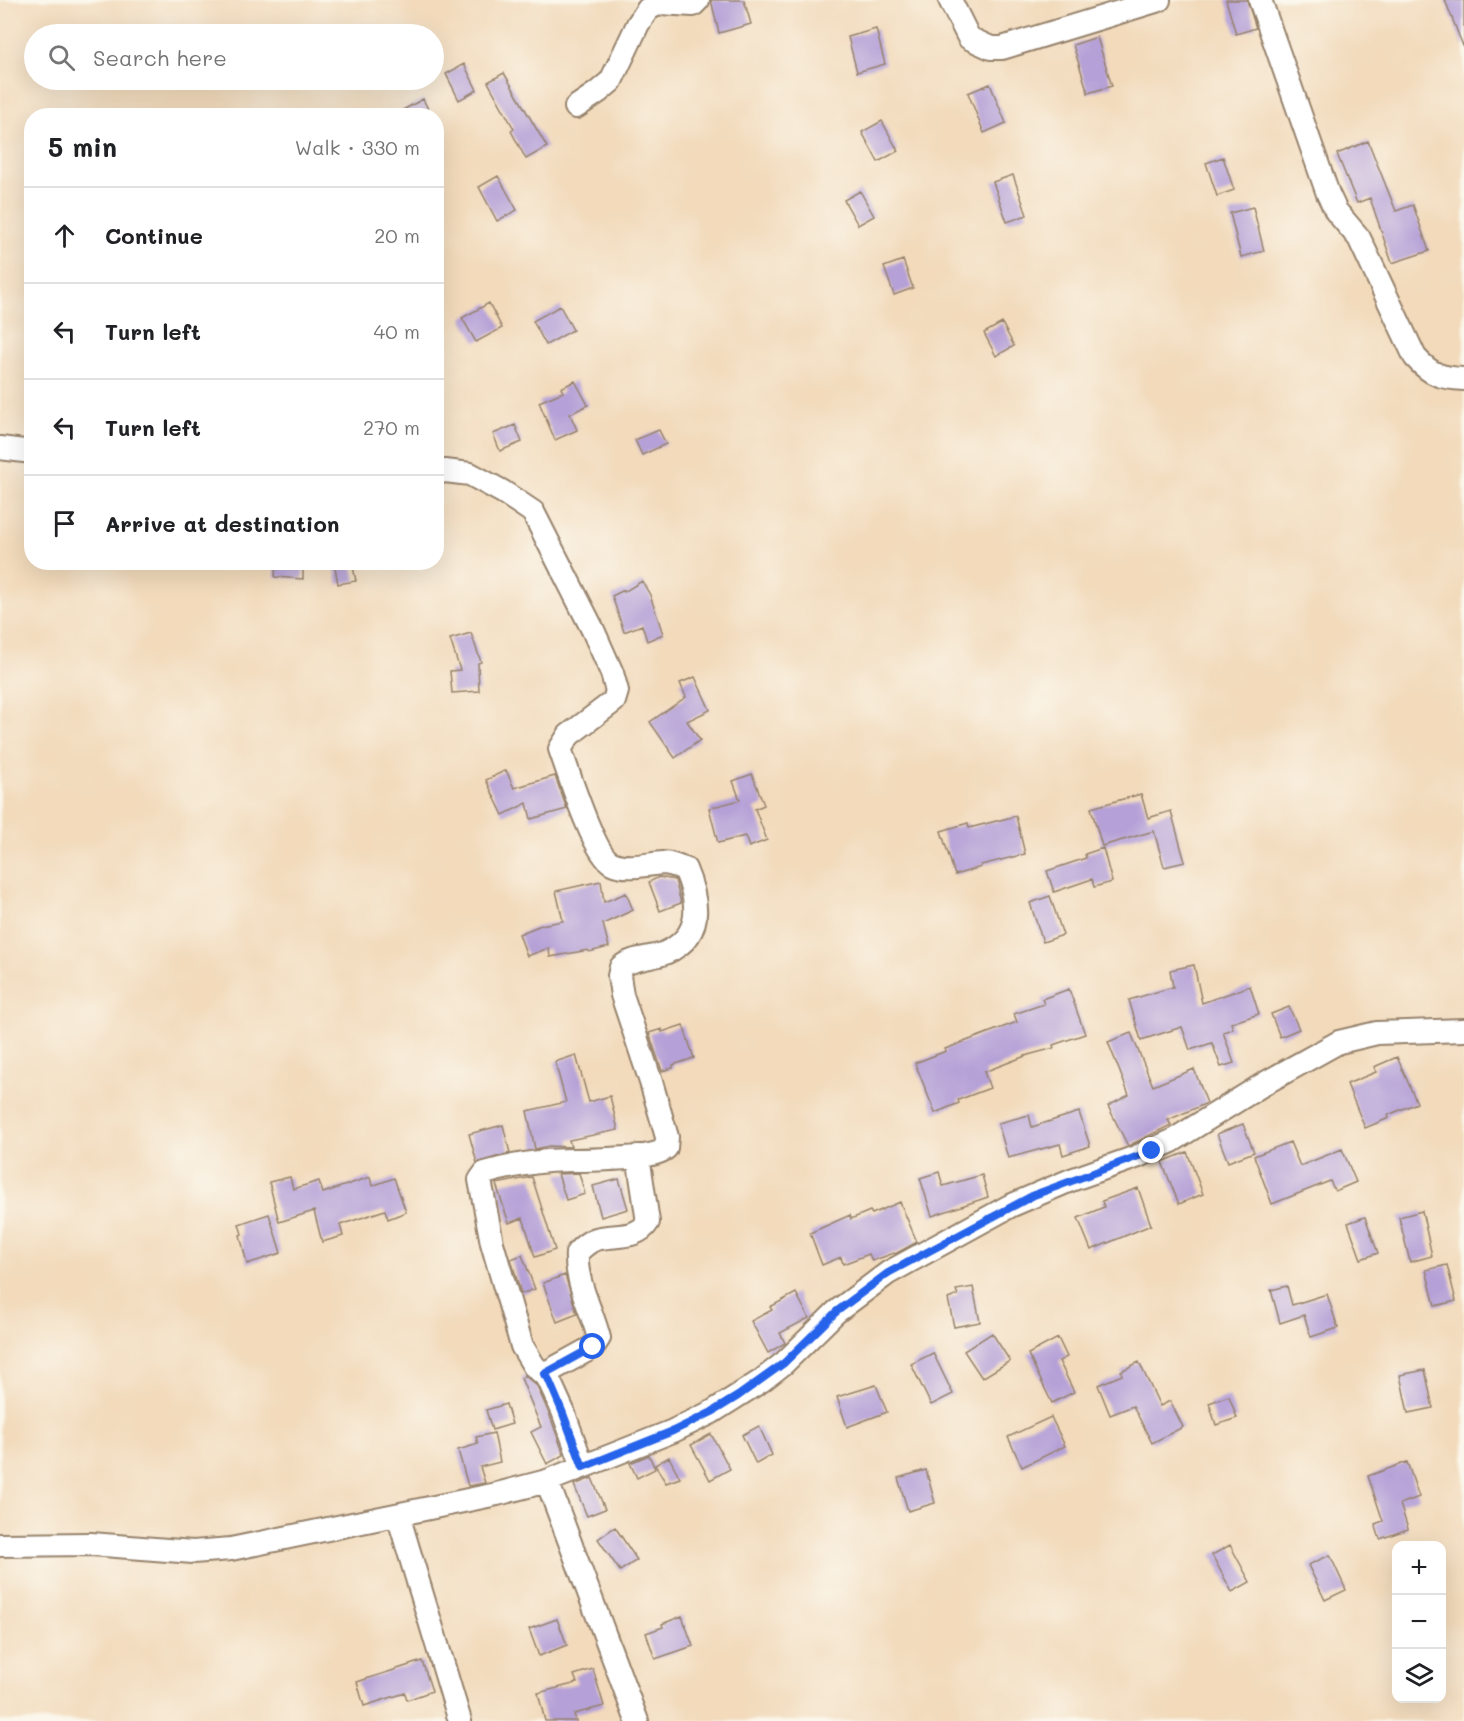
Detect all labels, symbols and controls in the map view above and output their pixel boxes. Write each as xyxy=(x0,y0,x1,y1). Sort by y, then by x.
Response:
search box xyxy=(24,24,444,90)
icon: search xyxy=(45,41,78,74)
text: Search here xyxy=(93,43,227,72)
text: 5 min xyxy=(48,130,117,164)
text: Walk · 330 m xyxy=(295,134,420,160)
icon: ahead xyxy=(48,219,81,252)
text: Continue xyxy=(105,221,203,250)
text: 20 m xyxy=(374,222,420,248)
icon: left xyxy=(48,315,81,348)
text: Turn left xyxy=(105,317,201,346)
text: 40 m xyxy=(374,318,420,344)
icon: left xyxy=(48,411,81,444)
text: Turn left xyxy=(105,413,201,442)
text: 270 m xyxy=(363,414,420,440)
icon: arrive xyxy=(48,507,81,540)
text: Arrive at destination xyxy=(105,509,340,538)
route end xyxy=(1138,1137,1164,1163)
route start xyxy=(579,1333,605,1359)
map controls xyxy=(1392,1541,1446,1703)
button: + xyxy=(1392,1541,1446,1595)
button: − xyxy=(1392,1595,1446,1649)
button: layers xyxy=(1392,1649,1446,1703)

